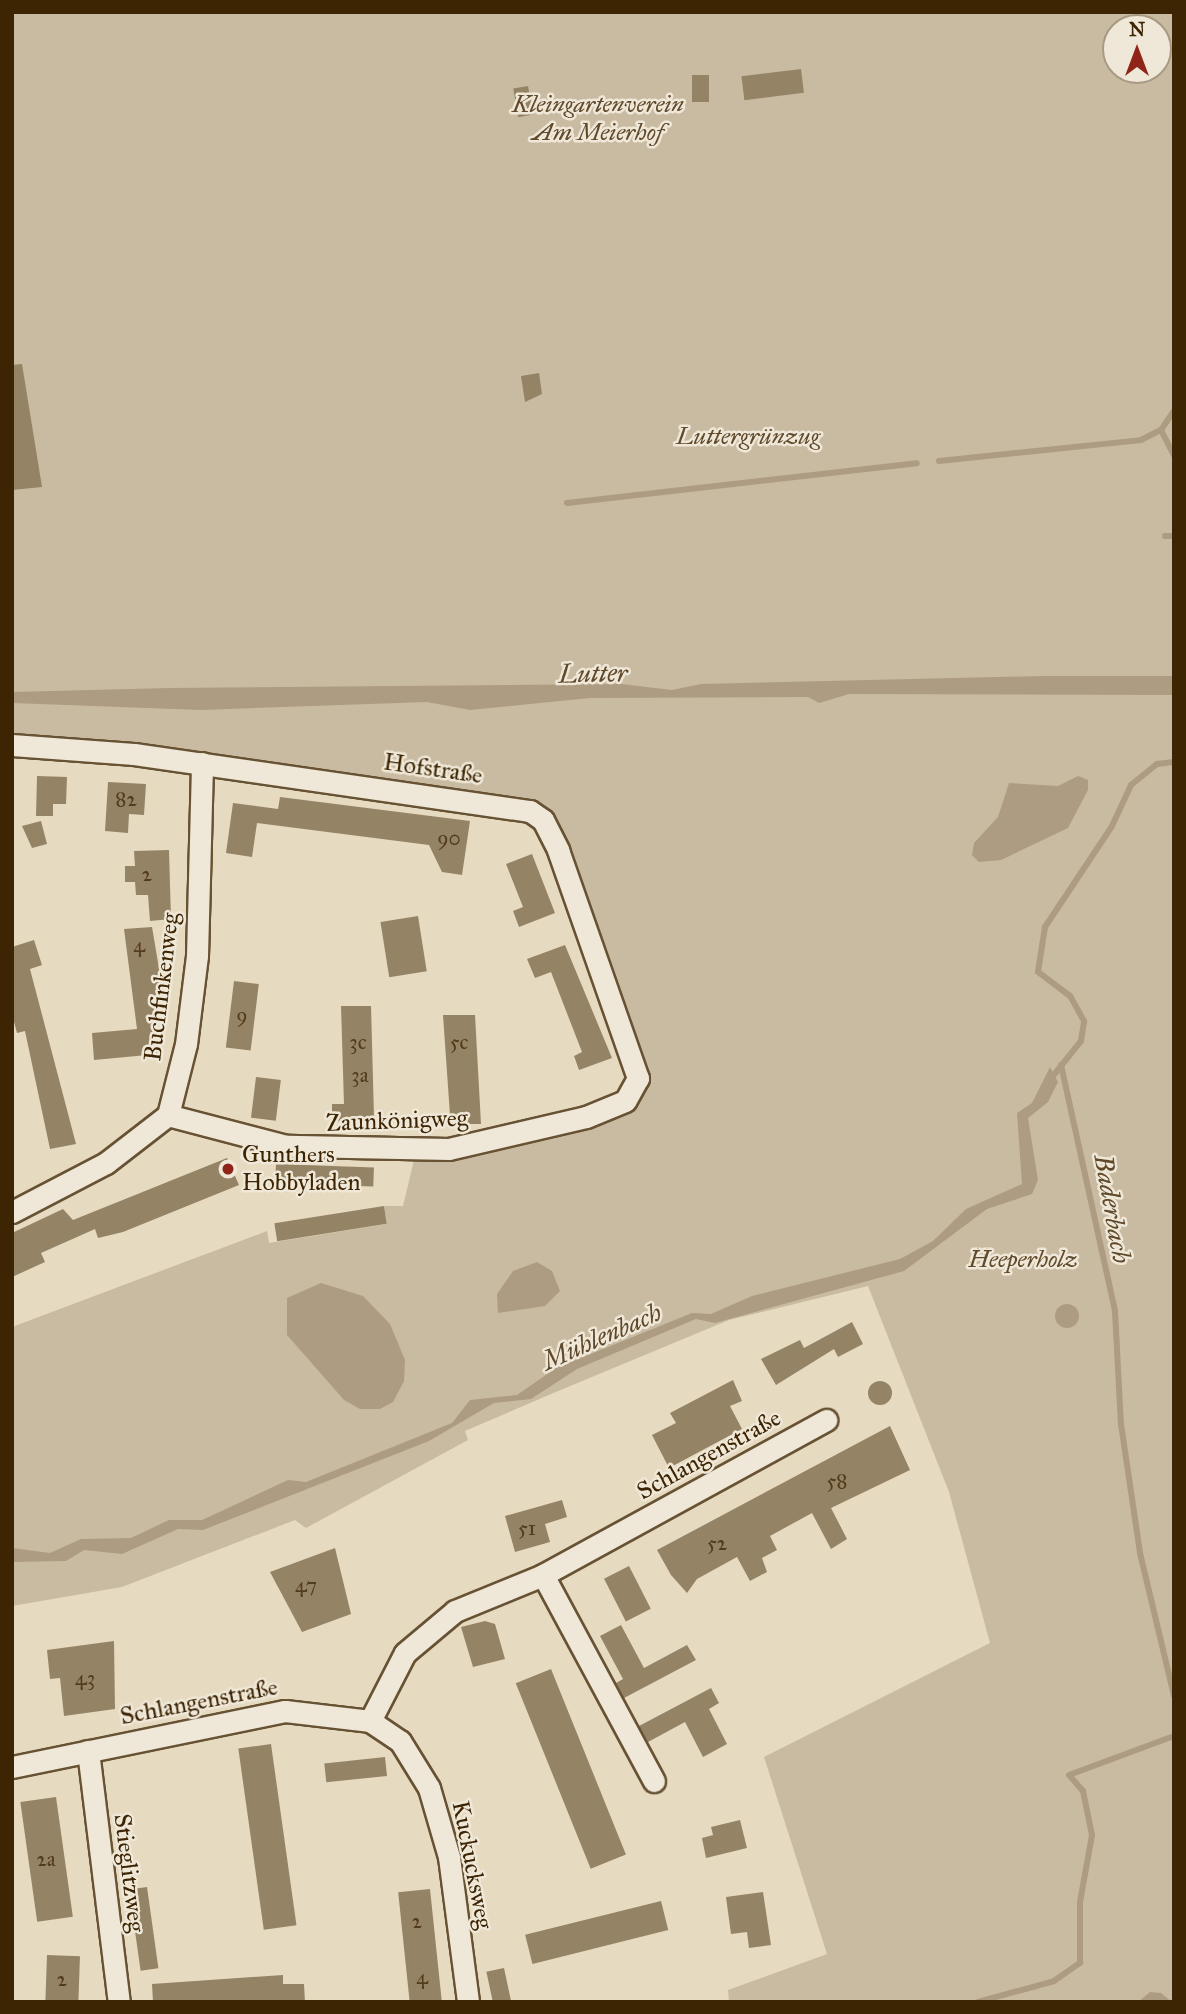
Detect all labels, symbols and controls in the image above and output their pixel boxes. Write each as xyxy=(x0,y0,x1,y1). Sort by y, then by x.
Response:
north arrow xyxy=(1102,14,1172,84)
text: N xyxy=(1129,18,1145,41)
park label: Kleingartenverein Am Meierhof xyxy=(512,91,684,147)
park label: Luttergrünzug xyxy=(676,423,820,451)
water label: Lutter xyxy=(558,658,628,690)
street label: Hofstraße xyxy=(382,748,484,790)
house number: 82 xyxy=(115,786,137,812)
house number: 90 xyxy=(437,825,461,851)
house number: 2 xyxy=(142,861,152,887)
street label: Buchfinkenweg xyxy=(139,911,185,1063)
house number: 4 xyxy=(133,932,145,958)
house number: 9 xyxy=(236,1002,248,1028)
house number: 3c xyxy=(349,1029,367,1055)
house number: 5c xyxy=(450,1029,468,1055)
house number: 3a xyxy=(351,1062,369,1088)
street label: Zaunkönigweg xyxy=(326,1104,468,1138)
place label: Gunthers Hobbyladen xyxy=(242,1141,361,1197)
water label: Baderbach xyxy=(1087,1152,1137,1266)
marker: Gunthers Hobbyladen xyxy=(220,1161,236,1177)
park label: Heeperholz xyxy=(968,1246,1078,1274)
water label: Mühlenbach xyxy=(538,1297,666,1377)
street label: Schlangenstraße xyxy=(632,1404,786,1506)
house number: 58 xyxy=(827,1468,847,1494)
house number: 51 xyxy=(518,1515,536,1541)
house number: 52 xyxy=(707,1530,727,1556)
house number: 47 xyxy=(295,1572,317,1598)
house number: 43 xyxy=(75,1665,95,1691)
street label: Schlangenstraße xyxy=(118,1673,280,1731)
street label: Kuckucksweg xyxy=(445,1798,499,1932)
street label: Stieglitzweg xyxy=(107,1812,151,1934)
house number: 2a xyxy=(36,1846,56,1872)
house number: 2 xyxy=(412,1908,422,1934)
house number: 4 xyxy=(416,1964,428,1990)
house number: 2 xyxy=(57,1966,67,1992)

